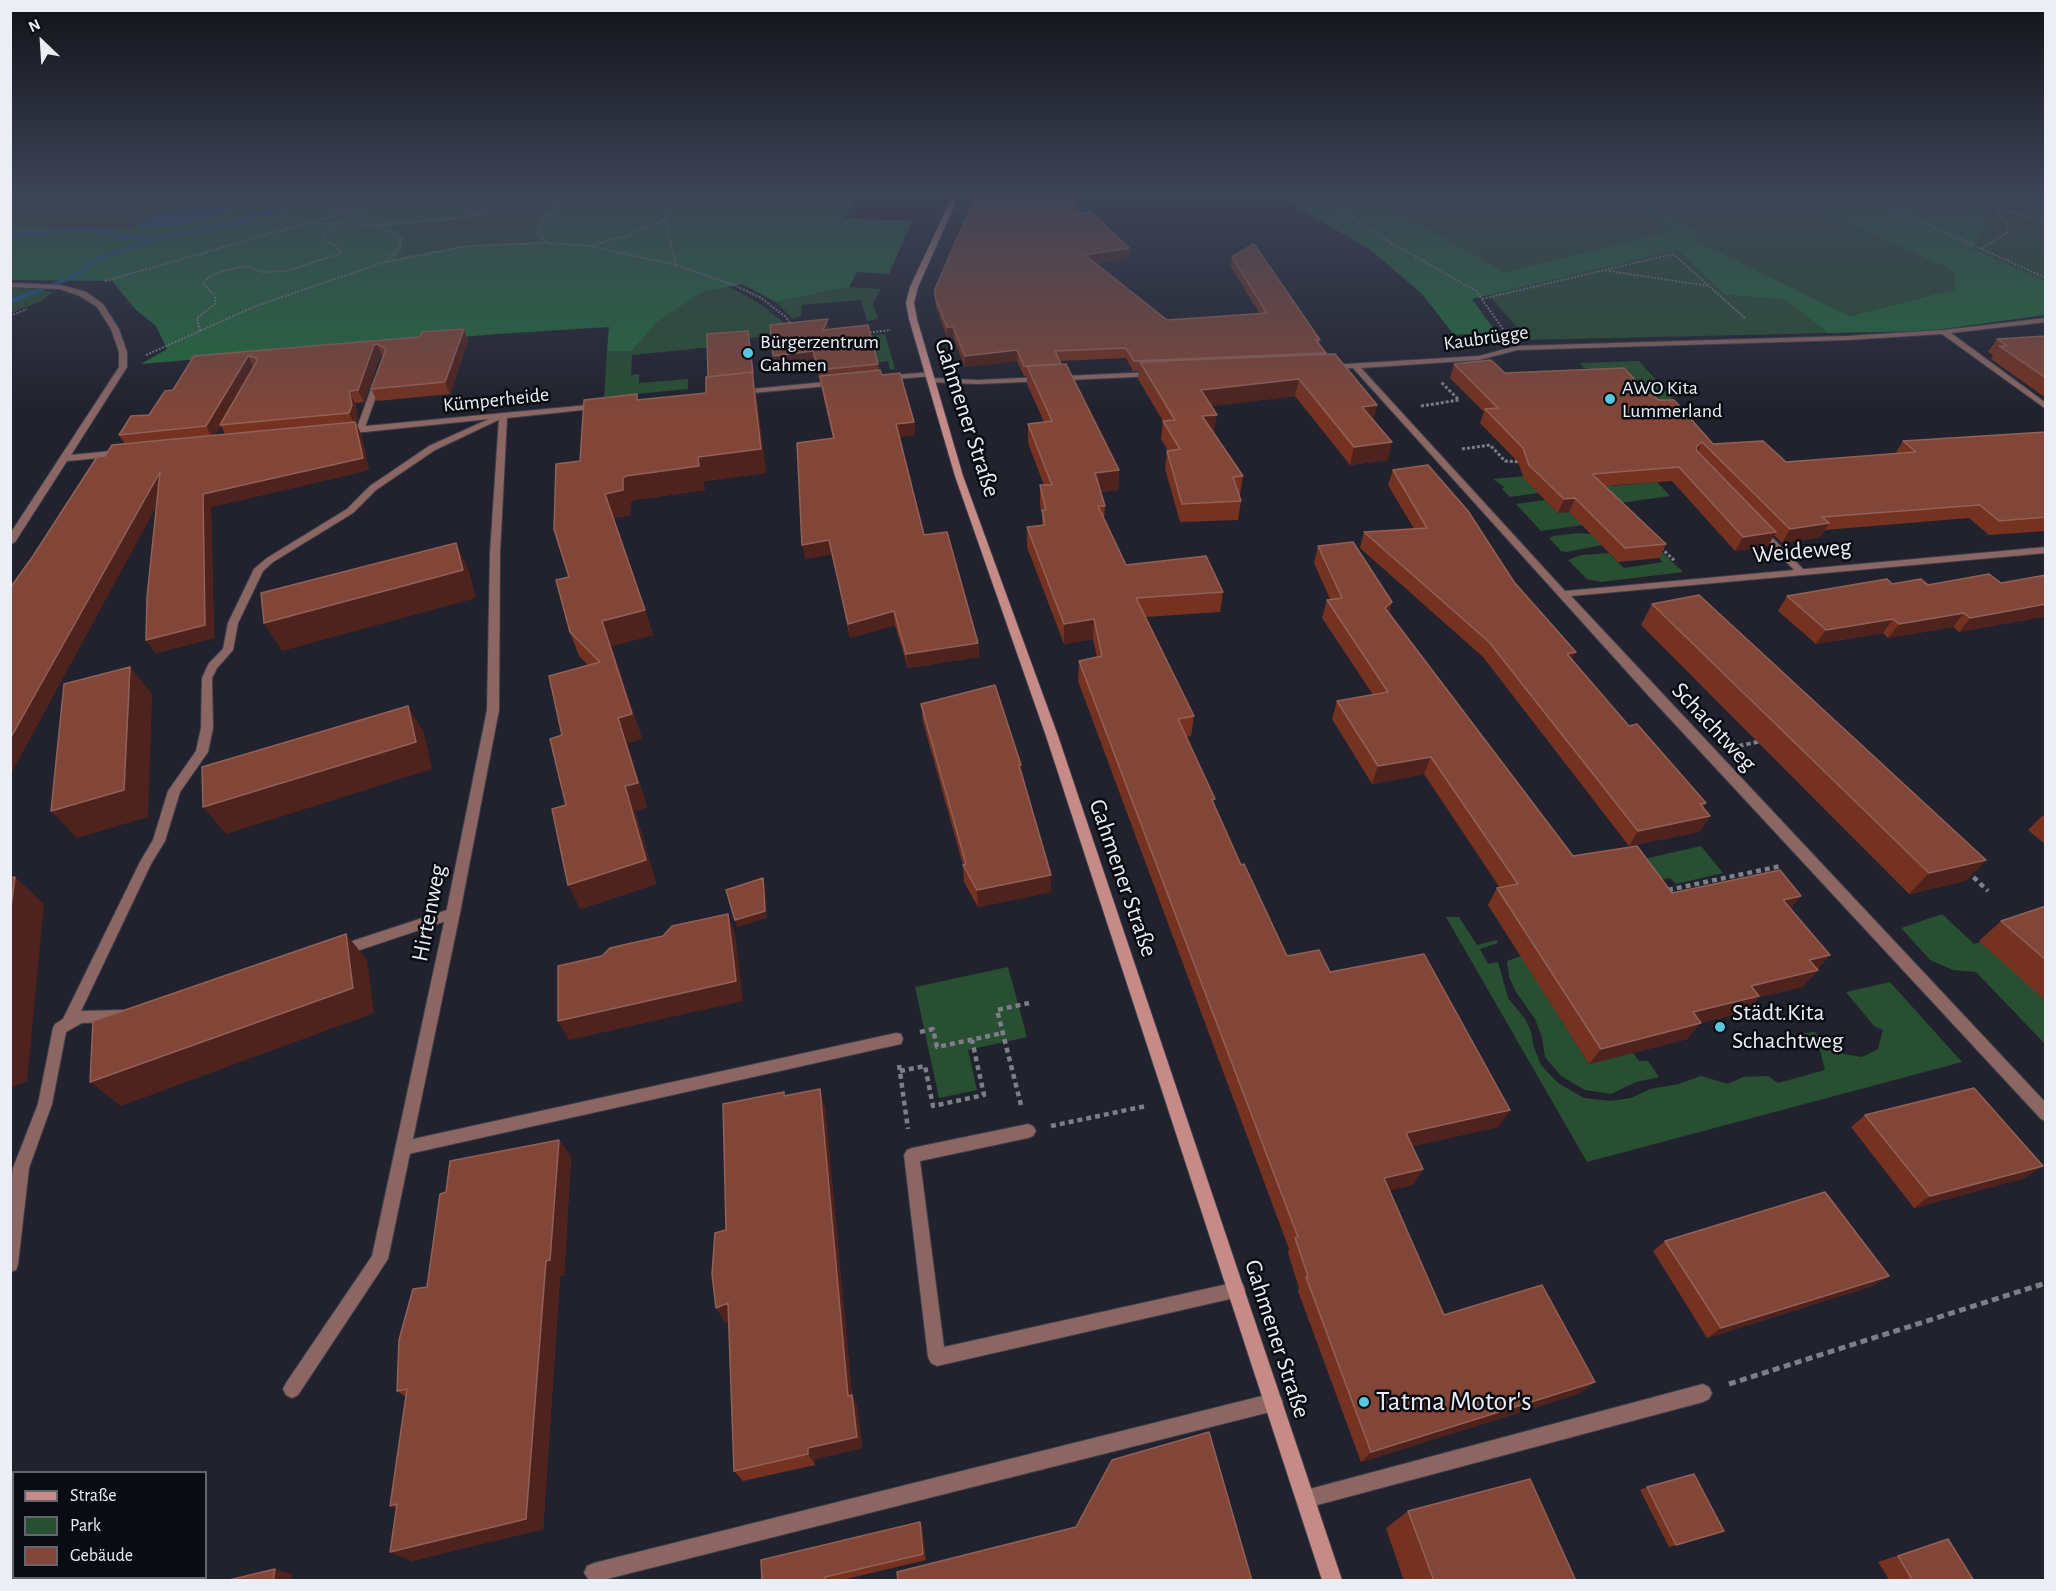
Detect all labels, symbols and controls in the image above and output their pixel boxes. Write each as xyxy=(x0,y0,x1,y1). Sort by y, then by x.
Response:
north arrow xyxy=(12,12,72,72)
text: N xyxy=(26,16,43,35)
street label: Kaubrügge xyxy=(1442,320,1530,356)
place label: Bürgerzentrum Gahmen xyxy=(760,330,879,377)
street label: Gahmener Straße xyxy=(928,335,1006,501)
marker: Bürgerzentrum Gahmen xyxy=(741,346,755,360)
place label: AWO Kita Lummerland xyxy=(1622,376,1722,423)
street label: Kümperheide xyxy=(442,382,550,418)
marker: AWO Kita Lummerland xyxy=(1603,392,1617,406)
street label: Weideweg xyxy=(1751,532,1853,570)
street label: Schachtweg xyxy=(1665,676,1763,778)
street label: Gahmener Straße xyxy=(1083,795,1163,961)
street label: Hirtenweg xyxy=(405,862,453,964)
place label: Städt.Kita Schachtweg xyxy=(1732,999,1843,1055)
marker: Städt.Kita Schachtweg xyxy=(1713,1020,1727,1034)
street label: Gahmener Straße xyxy=(1238,1256,1316,1422)
place label: Tatma Motor's xyxy=(1376,1385,1532,1419)
marker: Tatma Motor's xyxy=(1357,1395,1371,1409)
legend xyxy=(12,1471,207,1579)
text: Straße xyxy=(70,1487,116,1505)
text: Park xyxy=(70,1517,101,1535)
text: Gebäude xyxy=(70,1547,133,1565)

